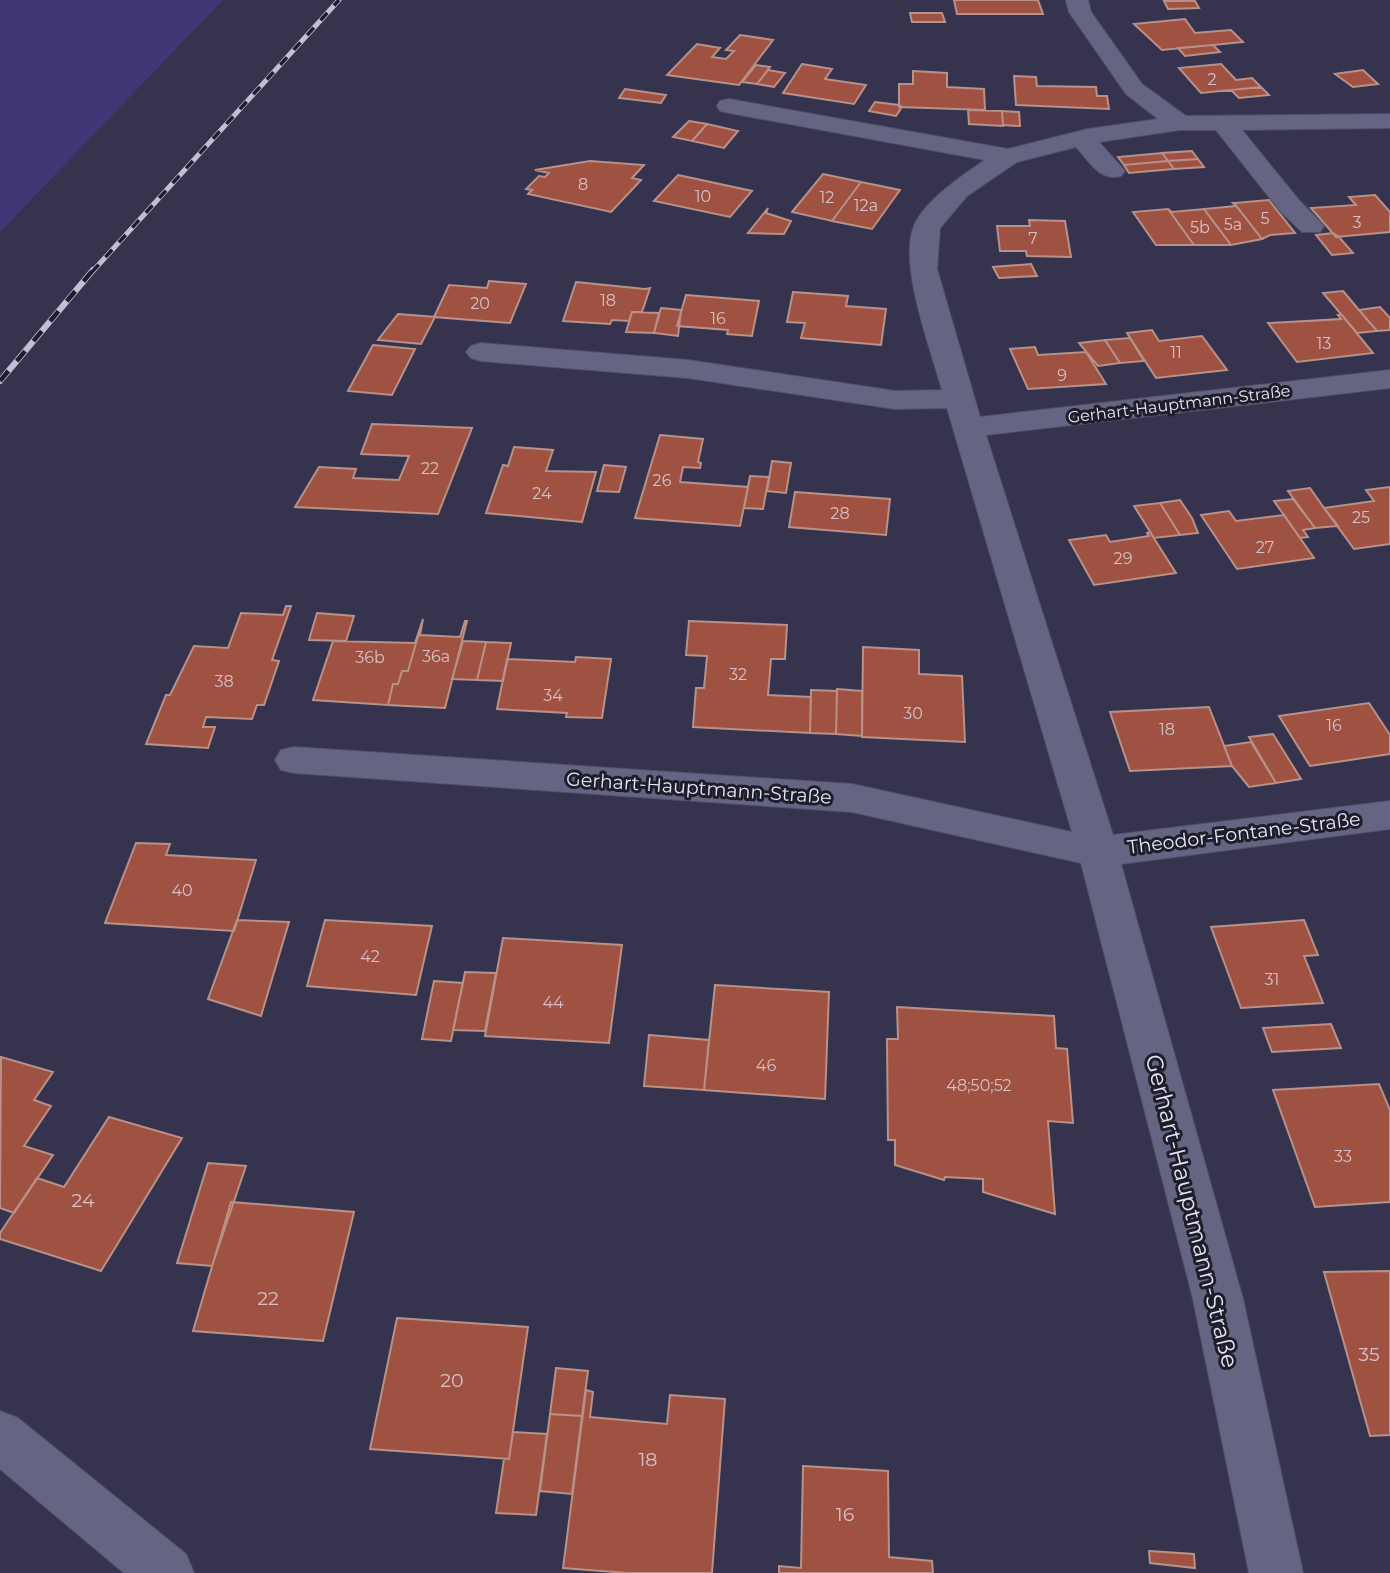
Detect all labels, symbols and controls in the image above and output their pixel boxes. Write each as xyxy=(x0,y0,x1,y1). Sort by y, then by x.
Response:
house number: 2 xyxy=(1207,70,1217,89)
house number: 8 xyxy=(578,175,588,194)
house number: 10 xyxy=(695,187,711,206)
house number: 12 xyxy=(820,188,834,207)
house number: 12a xyxy=(854,196,878,215)
house number: 5 xyxy=(1260,209,1270,228)
house number: 3 xyxy=(1352,213,1362,232)
house number: 5a xyxy=(1224,215,1242,234)
house number: 5b xyxy=(1190,218,1210,237)
house number: 7 xyxy=(1028,229,1038,248)
house number: 18 xyxy=(600,291,616,310)
house number: 20 xyxy=(470,294,490,313)
house number: 16 xyxy=(710,309,726,328)
house number: 13 xyxy=(1317,334,1331,353)
house number: 11 xyxy=(1170,343,1182,362)
house number: 9 xyxy=(1057,366,1067,385)
street label: Gerhart-Hauptmann-Straße xyxy=(1067,381,1291,427)
house number: 22 xyxy=(421,459,439,478)
house number: 26 xyxy=(653,471,672,490)
house number: 24 xyxy=(532,484,552,503)
house number: 28 xyxy=(830,504,850,523)
house number: 25 xyxy=(1352,508,1370,527)
house number: 27 xyxy=(1256,538,1274,557)
house number: 29 xyxy=(1114,549,1132,568)
house number: 36a xyxy=(422,647,450,666)
house number: 36b xyxy=(355,648,385,667)
house number: 32 xyxy=(729,665,747,684)
house number: 38 xyxy=(214,672,234,691)
house number: 34 xyxy=(543,686,563,705)
house number: 30 xyxy=(903,704,923,723)
house number: 16 xyxy=(1326,716,1342,735)
house number: 18 xyxy=(1159,720,1175,739)
street label: Gerhart-Hauptmann-Straße xyxy=(566,767,832,809)
street label: Theodor-Fontane-Straße xyxy=(1126,807,1362,859)
house number: 40 xyxy=(171,881,193,900)
house number: 42 xyxy=(360,947,380,966)
house number: 31 xyxy=(1265,970,1279,989)
house number: 44 xyxy=(542,993,564,1012)
street label: Gerhart-Hauptmann-Straße xyxy=(1139,1051,1245,1371)
house number: 46 xyxy=(756,1056,776,1075)
house number: 48;50;52 xyxy=(946,1076,1012,1095)
house number: 33 xyxy=(1334,1147,1352,1166)
house number: 24 xyxy=(72,1189,95,1212)
house number: 22 xyxy=(257,1287,279,1310)
house number: 35 xyxy=(1358,1343,1380,1366)
house number: 20 xyxy=(440,1369,464,1392)
house number: 18 xyxy=(639,1448,657,1471)
house number: 16 xyxy=(836,1503,854,1526)

